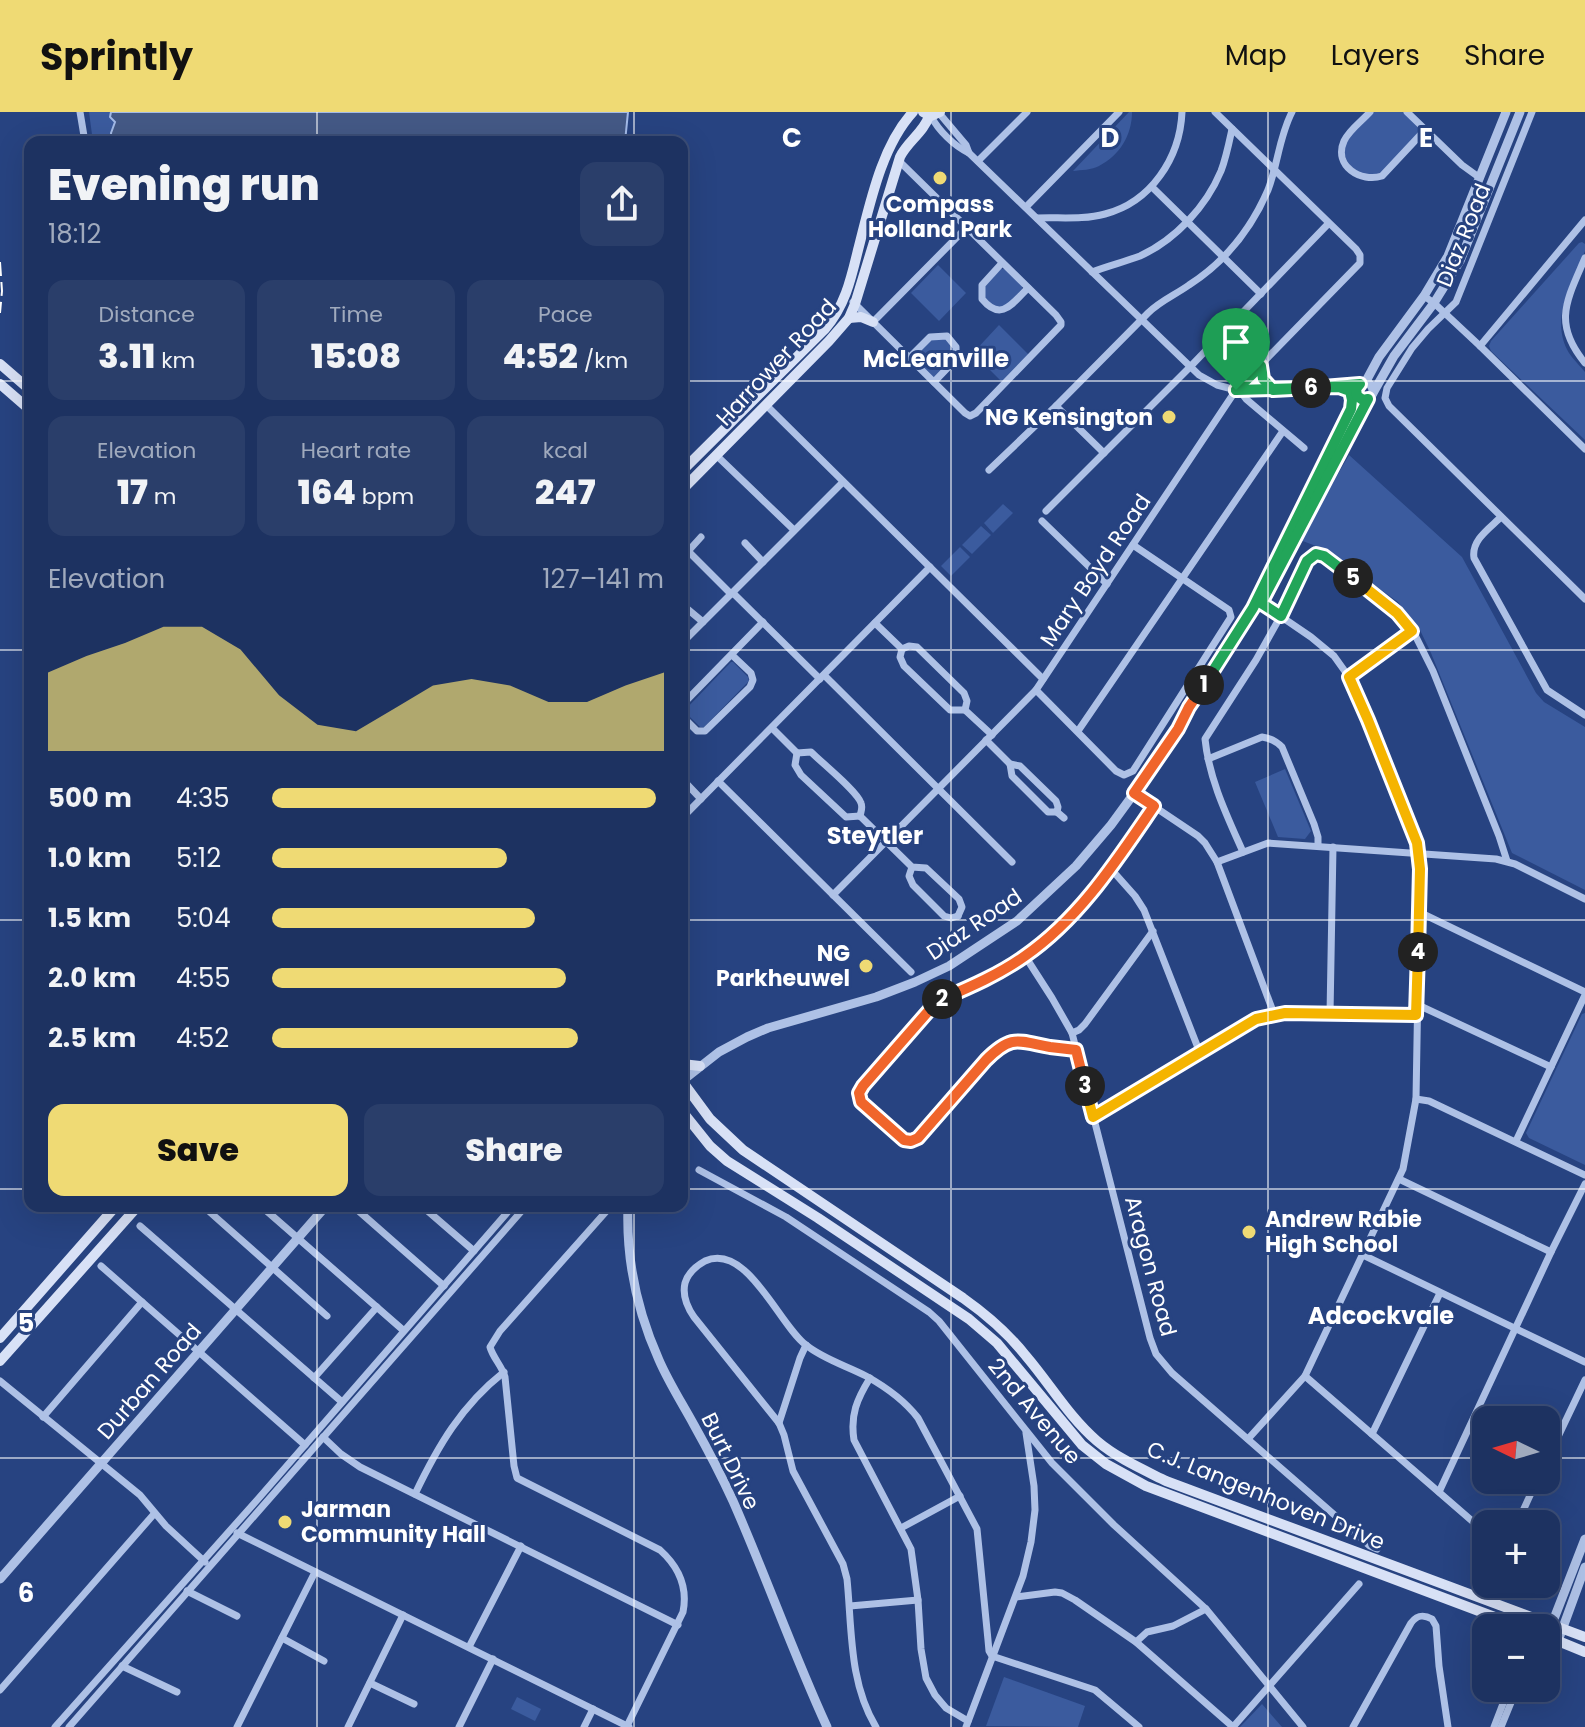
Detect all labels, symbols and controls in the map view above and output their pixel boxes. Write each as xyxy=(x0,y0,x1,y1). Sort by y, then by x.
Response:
text: Sprintly xyxy=(40,30,193,83)
text: Map xyxy=(1225,36,1287,75)
text: Layers xyxy=(1331,36,1420,75)
text: Share xyxy=(1464,36,1545,75)
text: C xyxy=(782,120,802,156)
text: D xyxy=(1101,120,1120,156)
text: E xyxy=(1419,120,1433,156)
text: Evening run xyxy=(48,154,320,215)
button: share xyxy=(580,162,664,246)
marker: Compass Holland Park xyxy=(931,169,949,187)
street label: Diaz Road xyxy=(1429,179,1498,291)
place label: Compass Holland Park xyxy=(868,189,1012,245)
text: 18:12 xyxy=(48,216,102,252)
street label: Harrower Road xyxy=(709,292,843,433)
text: Distance xyxy=(98,299,195,330)
text: Time xyxy=(329,299,383,330)
text: Pace xyxy=(538,299,593,330)
pin xyxy=(1202,308,1270,390)
icon: arrive xyxy=(1214,320,1258,364)
text: 3.11 xyxy=(98,332,155,380)
text: 15:08 xyxy=(311,332,401,380)
text: 4:52 xyxy=(502,332,578,380)
district label: McLeanville xyxy=(863,342,1009,375)
text: km xyxy=(155,345,195,376)
text: /km xyxy=(578,345,628,376)
pin: 6 xyxy=(1291,368,1331,408)
text: 6 xyxy=(1304,372,1318,403)
place label: NG Kensington xyxy=(985,402,1153,433)
marker: NG Kensington xyxy=(1160,408,1178,426)
text: Elevation xyxy=(97,435,196,466)
text: Heart rate xyxy=(301,435,411,466)
text: kcal xyxy=(543,435,588,466)
text: 17 xyxy=(117,468,148,516)
text: 164 xyxy=(298,468,356,516)
text: 247 xyxy=(535,468,596,516)
text: m xyxy=(148,481,176,512)
text: bpm xyxy=(356,481,414,512)
street label: Mary Boyd Road xyxy=(1033,488,1158,653)
pin: 5 xyxy=(1333,558,1373,598)
text: Elevation xyxy=(48,561,165,597)
text: 127–141 m xyxy=(542,561,664,597)
text: 5 xyxy=(1346,562,1360,593)
pin: 1 xyxy=(1184,665,1224,705)
text: 1 xyxy=(1200,669,1208,700)
text: 500 m xyxy=(48,780,132,816)
text: 4:35 xyxy=(176,780,230,816)
district label: Steytler xyxy=(827,819,923,852)
text: 1.0 km xyxy=(48,840,131,876)
text: 5:12 xyxy=(176,840,221,876)
street label: Diaz Road xyxy=(920,881,1028,968)
text: 1.5 km xyxy=(48,900,131,936)
text: 5:04 xyxy=(176,900,231,936)
pin: 4 xyxy=(1398,932,1438,972)
text: 4 xyxy=(1411,936,1425,967)
place label: NG Parkheuwel xyxy=(716,938,850,994)
marker: NG Parkheuwel xyxy=(857,957,875,975)
text: 2.0 km xyxy=(48,960,136,996)
text: 4:55 xyxy=(176,960,231,996)
pin: 2 xyxy=(922,979,962,1019)
text: 2 xyxy=(936,983,948,1014)
text: 2.5 km xyxy=(48,1020,136,1056)
text: 4:52 xyxy=(176,1020,229,1056)
pin: 3 xyxy=(1065,1066,1105,1106)
text: 3 xyxy=(1078,1070,1092,1101)
button: Save xyxy=(48,1104,348,1196)
button: Share xyxy=(364,1104,664,1196)
street label: Aragon Road xyxy=(1117,1193,1184,1340)
place label: Andrew Rabie High School xyxy=(1265,1204,1422,1260)
marker: Andrew Rabie High School xyxy=(1240,1223,1258,1241)
district label: Adcockvale xyxy=(1308,1299,1454,1332)
text: 5 xyxy=(18,1305,34,1341)
street label: Durban Road xyxy=(90,1317,209,1446)
street label: 2nd Avenue xyxy=(981,1352,1088,1471)
north arrow xyxy=(1472,1406,1560,1494)
map controls xyxy=(1472,1406,1560,1702)
street label: Burt Drive xyxy=(694,1407,767,1515)
street label: C.J. Langenhoven Drive xyxy=(1142,1434,1389,1557)
place label: Jarman Community Hall xyxy=(301,1494,486,1550)
button: + xyxy=(1472,1510,1560,1598)
marker: Jarman Community Hall xyxy=(276,1513,294,1531)
text: 6 xyxy=(18,1575,34,1611)
button: − xyxy=(1472,1614,1560,1702)

